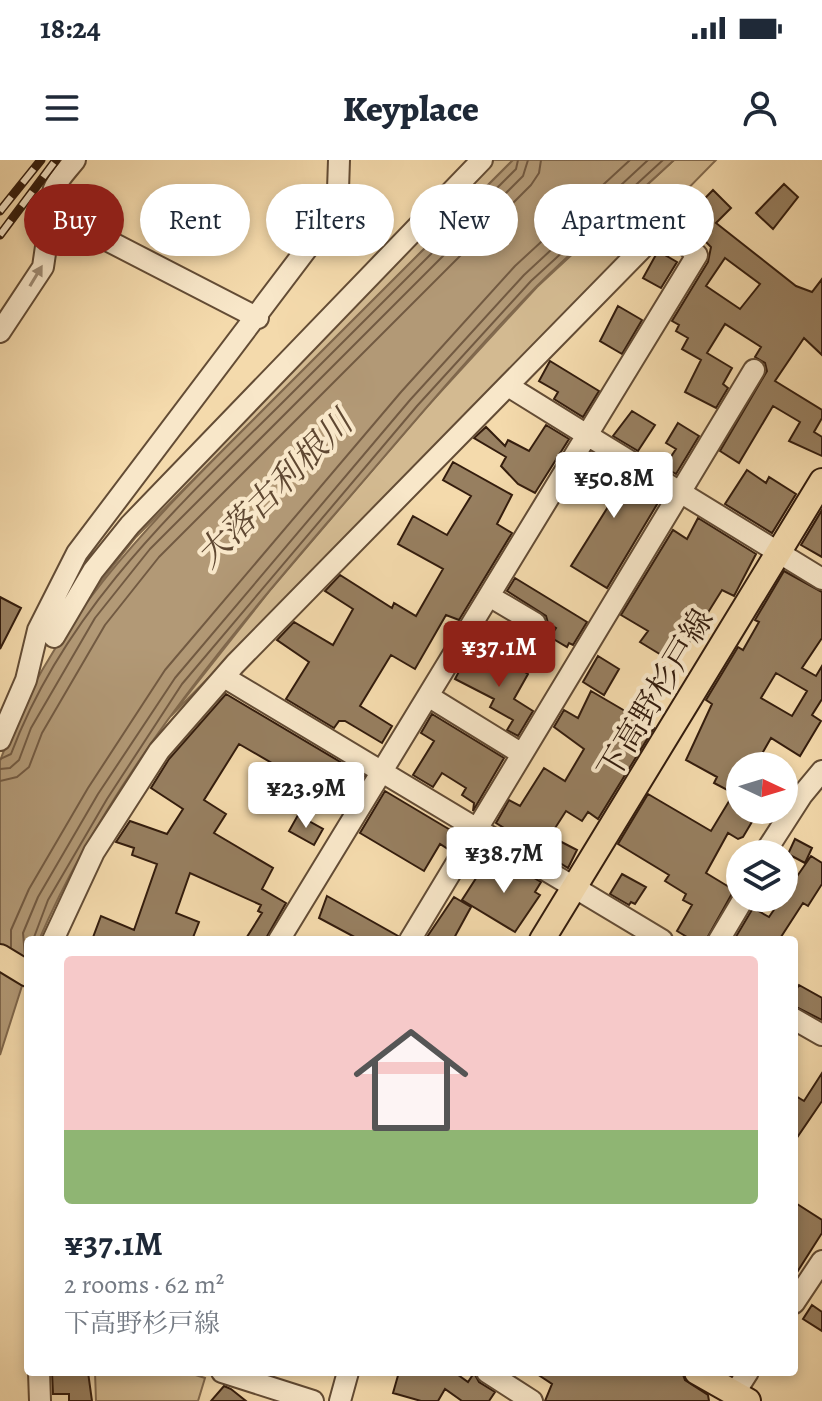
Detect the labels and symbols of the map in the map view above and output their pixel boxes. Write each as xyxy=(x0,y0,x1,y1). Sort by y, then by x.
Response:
one-way arrow xyxy=(29,265,43,287)
water label: 大落古利根川 xyxy=(185,397,366,578)
pin: ¥50.8M xyxy=(549,452,679,520)
street label: 下高野杉戸線 xyxy=(587,600,723,788)
pin: ¥37.1M xyxy=(434,621,564,689)
north arrow xyxy=(726,752,798,824)
pin: ¥23.9M xyxy=(241,762,371,830)
pin: ¥38.7M xyxy=(439,827,569,895)

